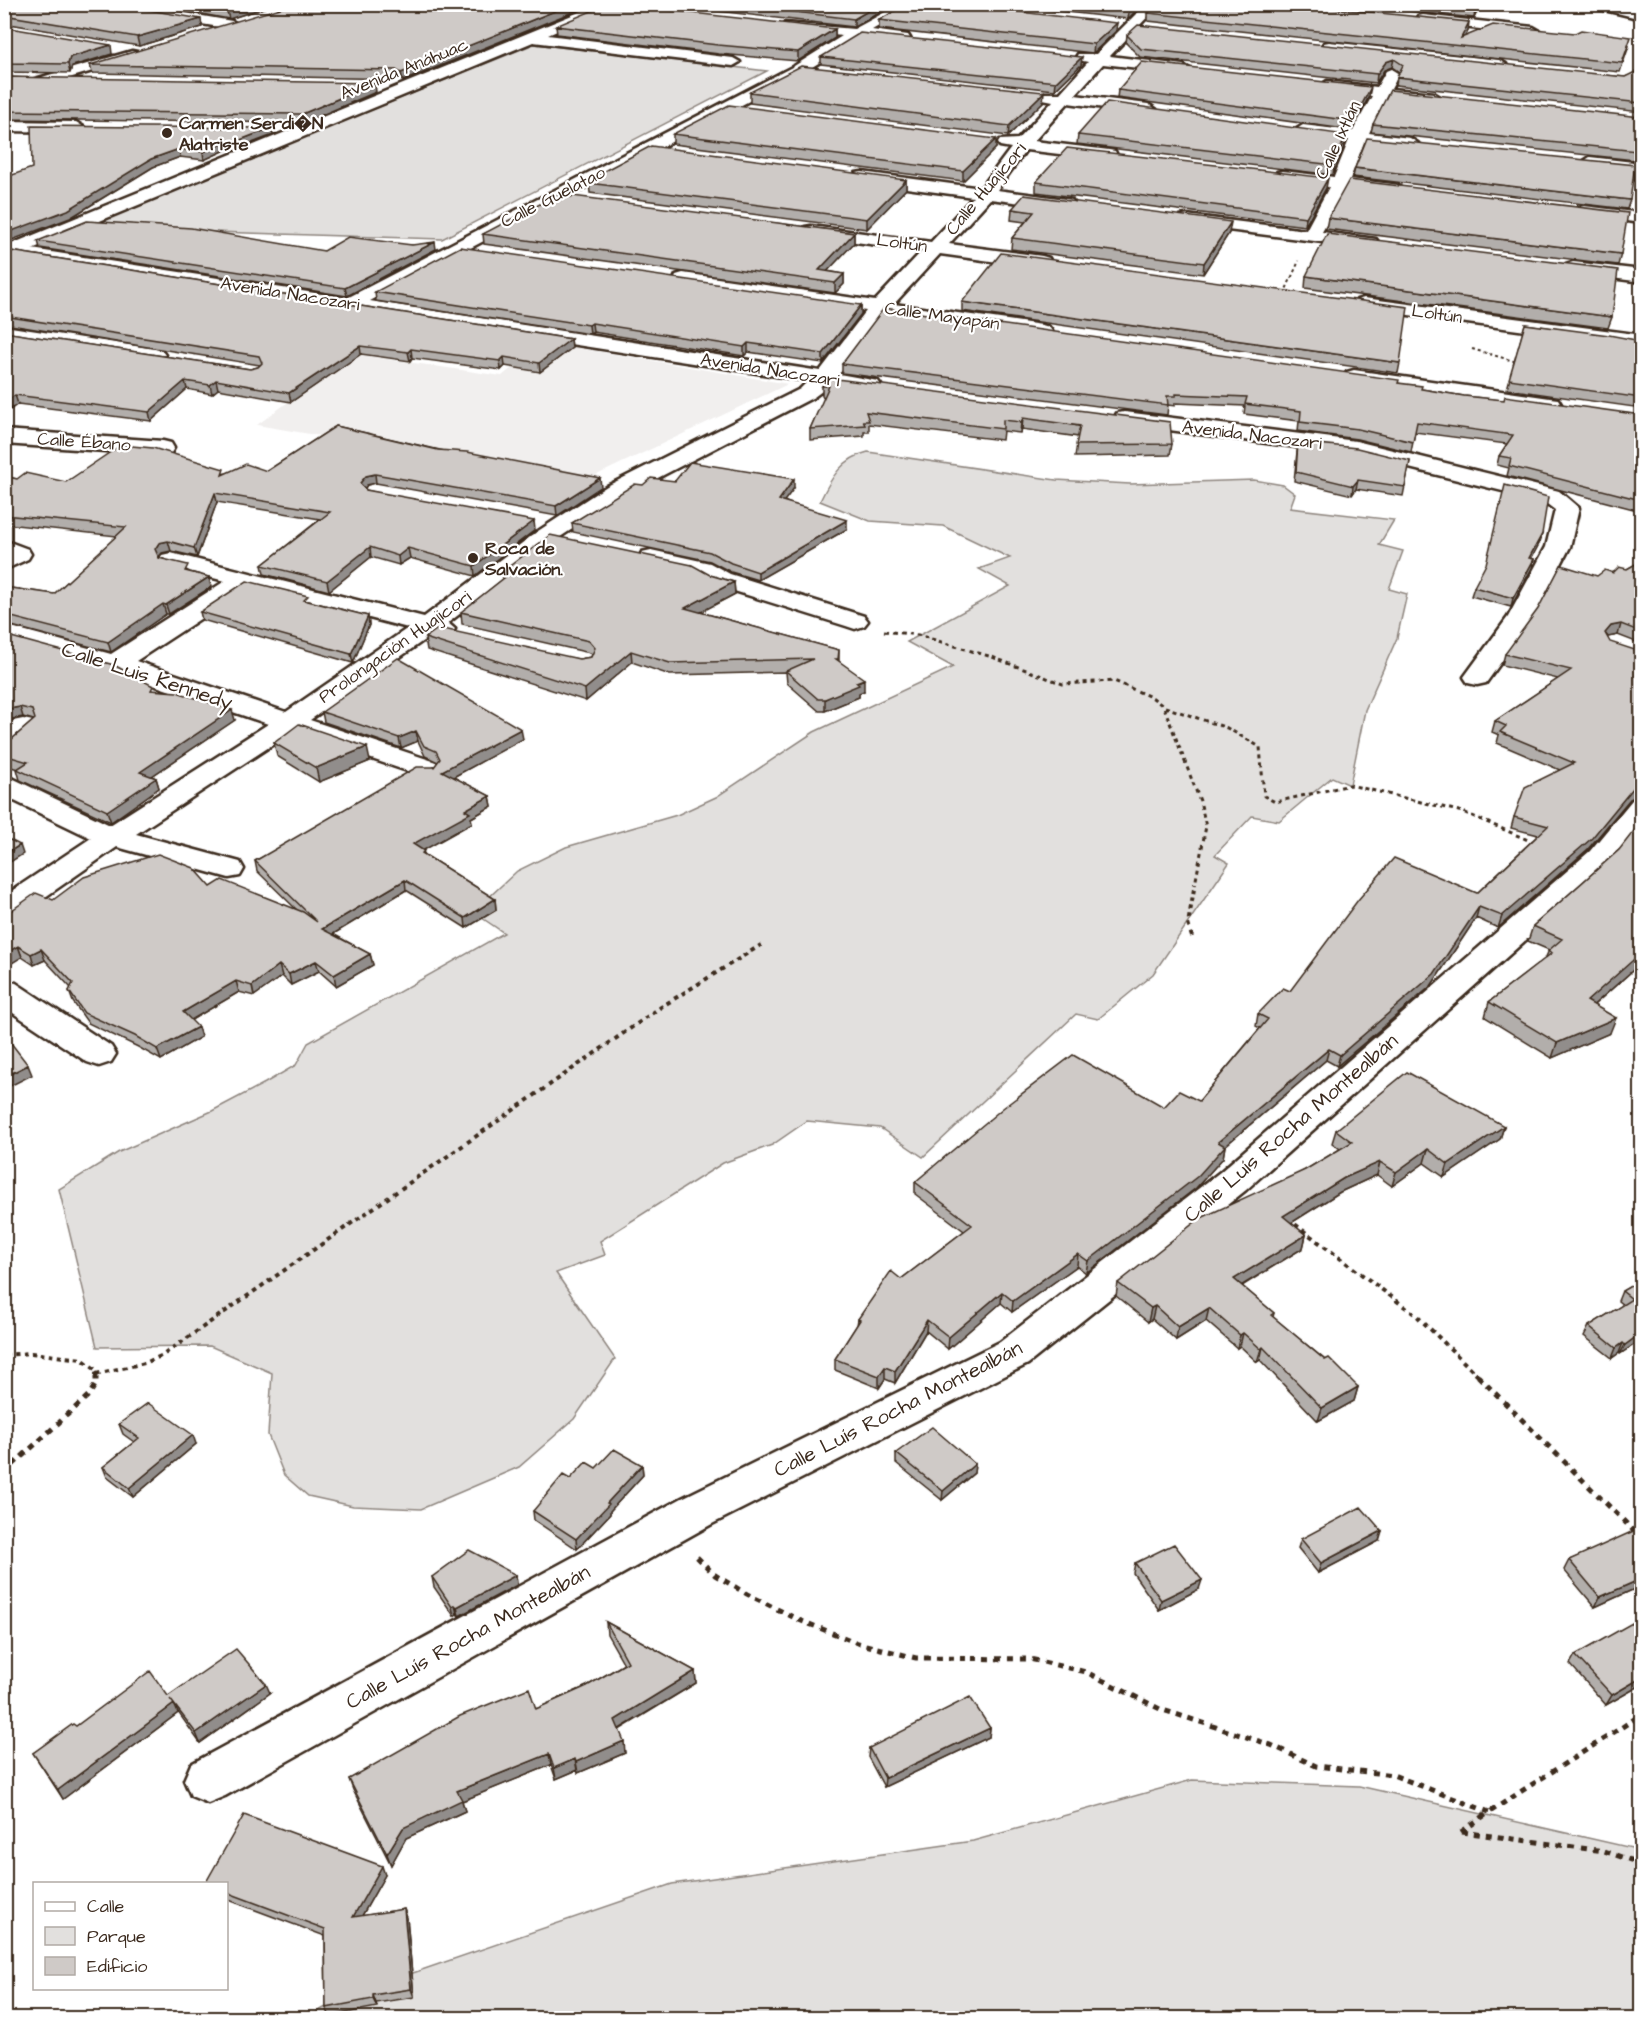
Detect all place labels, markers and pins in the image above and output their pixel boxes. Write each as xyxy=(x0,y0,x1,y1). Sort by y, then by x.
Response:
place label: Carmen Serdi�N Alatriste xyxy=(179,111,324,157)
marker: Carmen Serdi�N Alatriste xyxy=(160,126,174,140)
place label: Roca de Salvación. xyxy=(484,536,563,582)
marker: Roca de Salvación. xyxy=(466,551,480,565)

